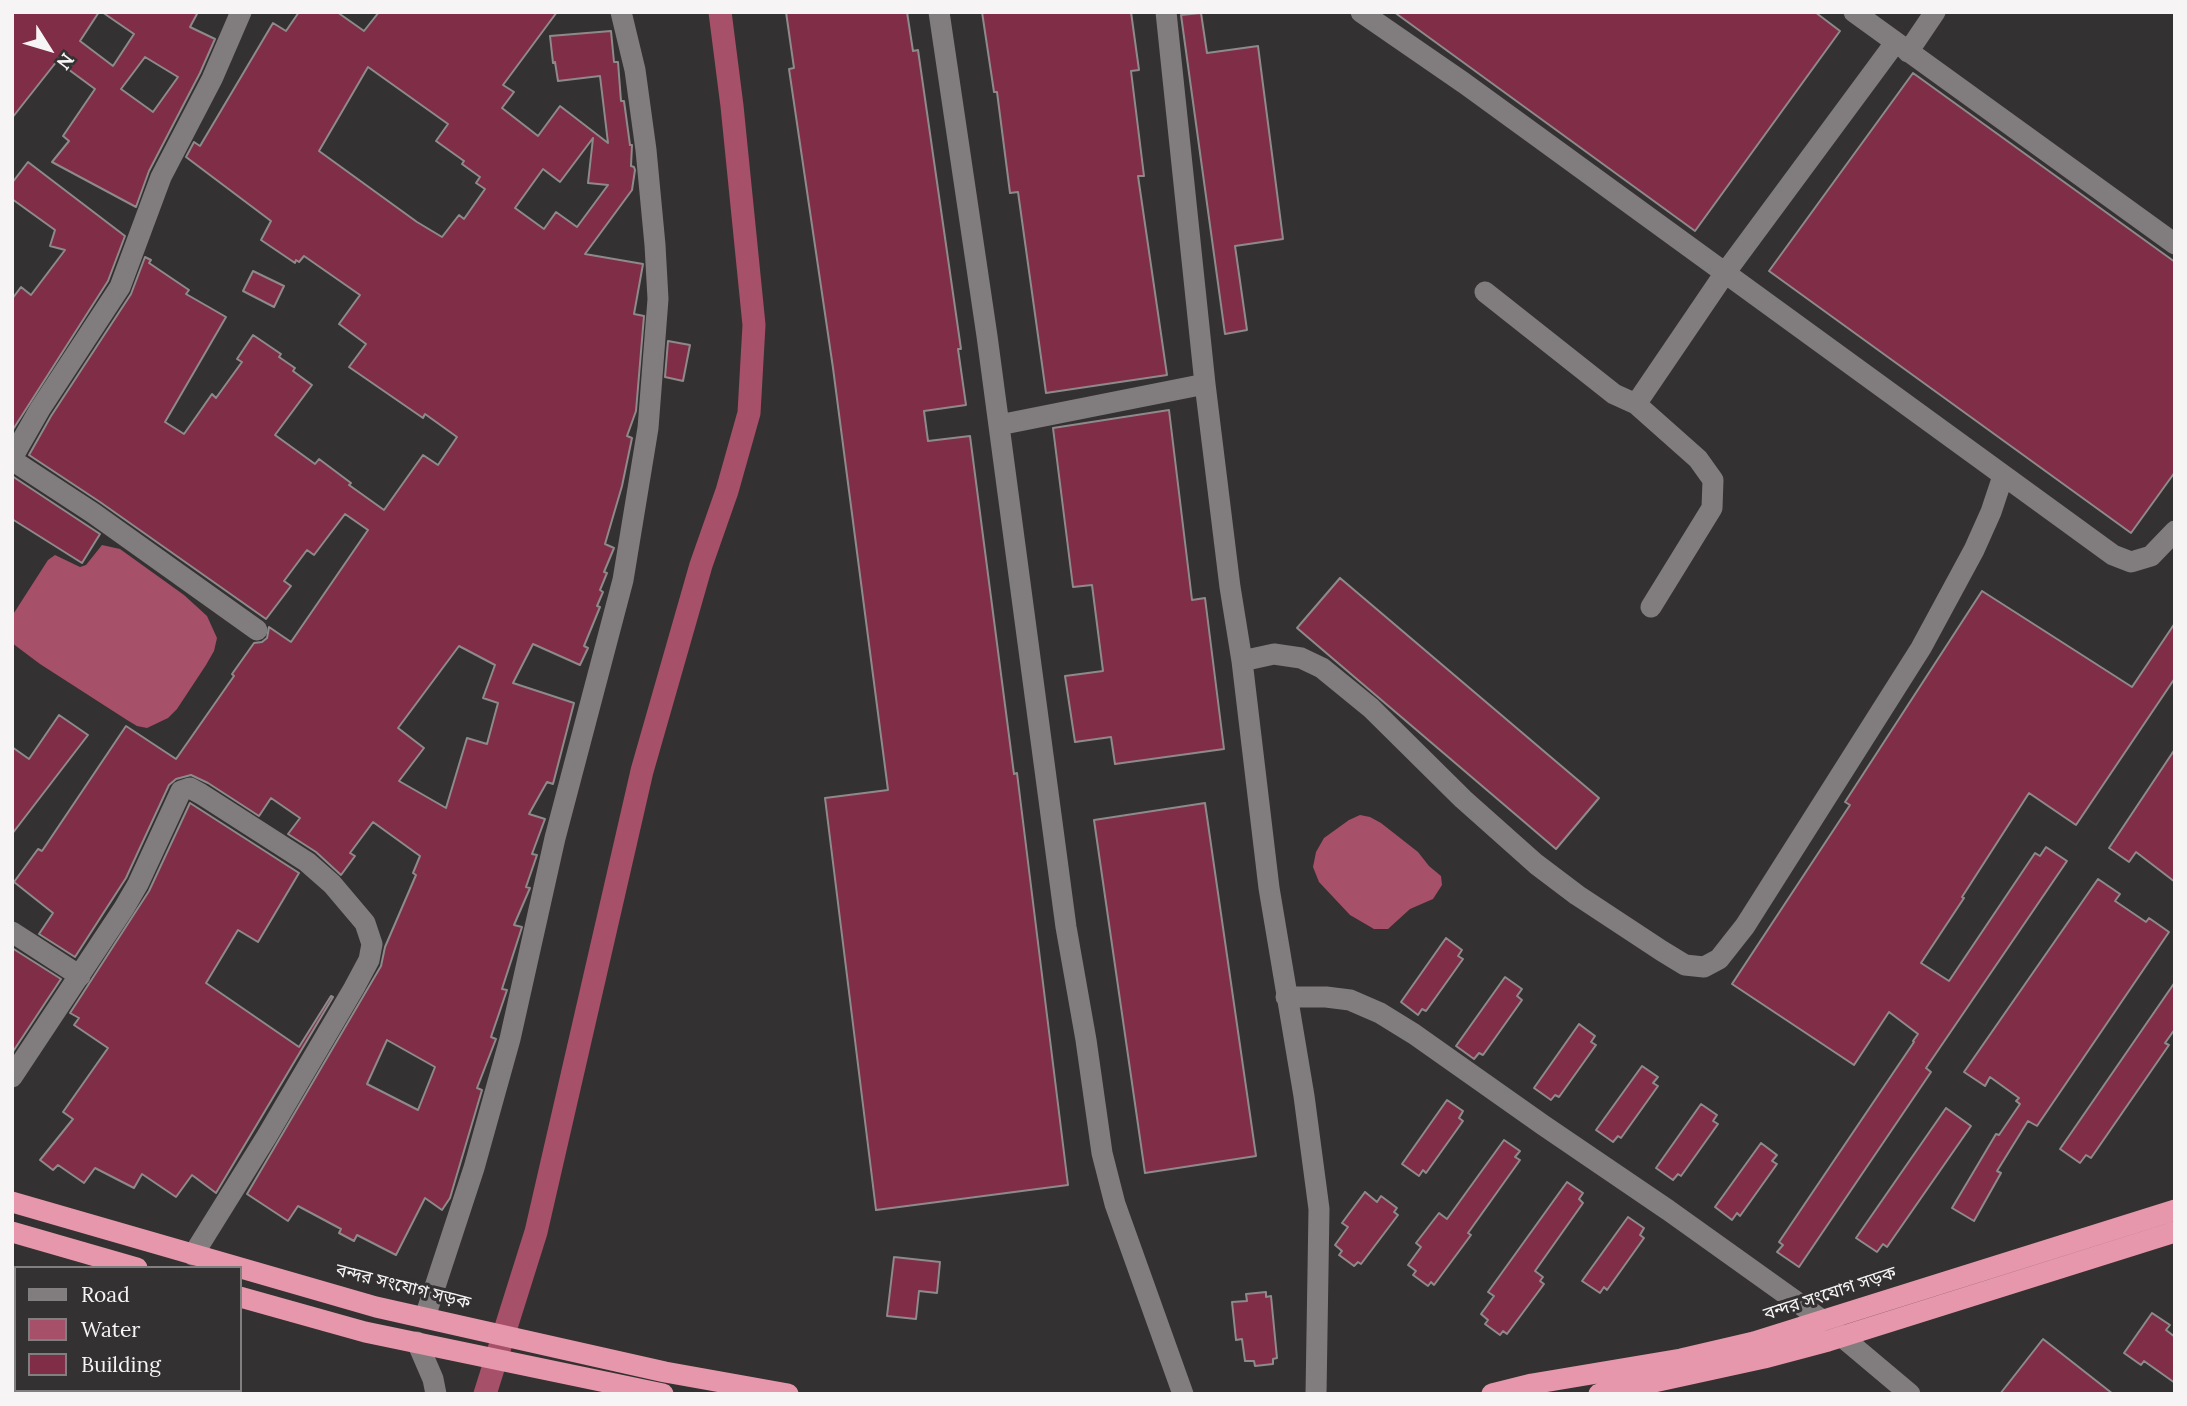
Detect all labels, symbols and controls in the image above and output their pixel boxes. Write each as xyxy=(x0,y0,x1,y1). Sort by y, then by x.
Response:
north arrow xyxy=(14,14,84,84)
text: N xyxy=(52,49,80,75)
street label: বন্দর সংযোগ সড়ক xyxy=(333,1260,473,1314)
street label: বন্দর সংযোগ সড়ক xyxy=(1761,1262,1899,1326)
legend xyxy=(14,1266,242,1392)
text: Road xyxy=(81,1281,130,1308)
text: Water xyxy=(81,1316,140,1343)
text: Building xyxy=(81,1351,161,1378)

